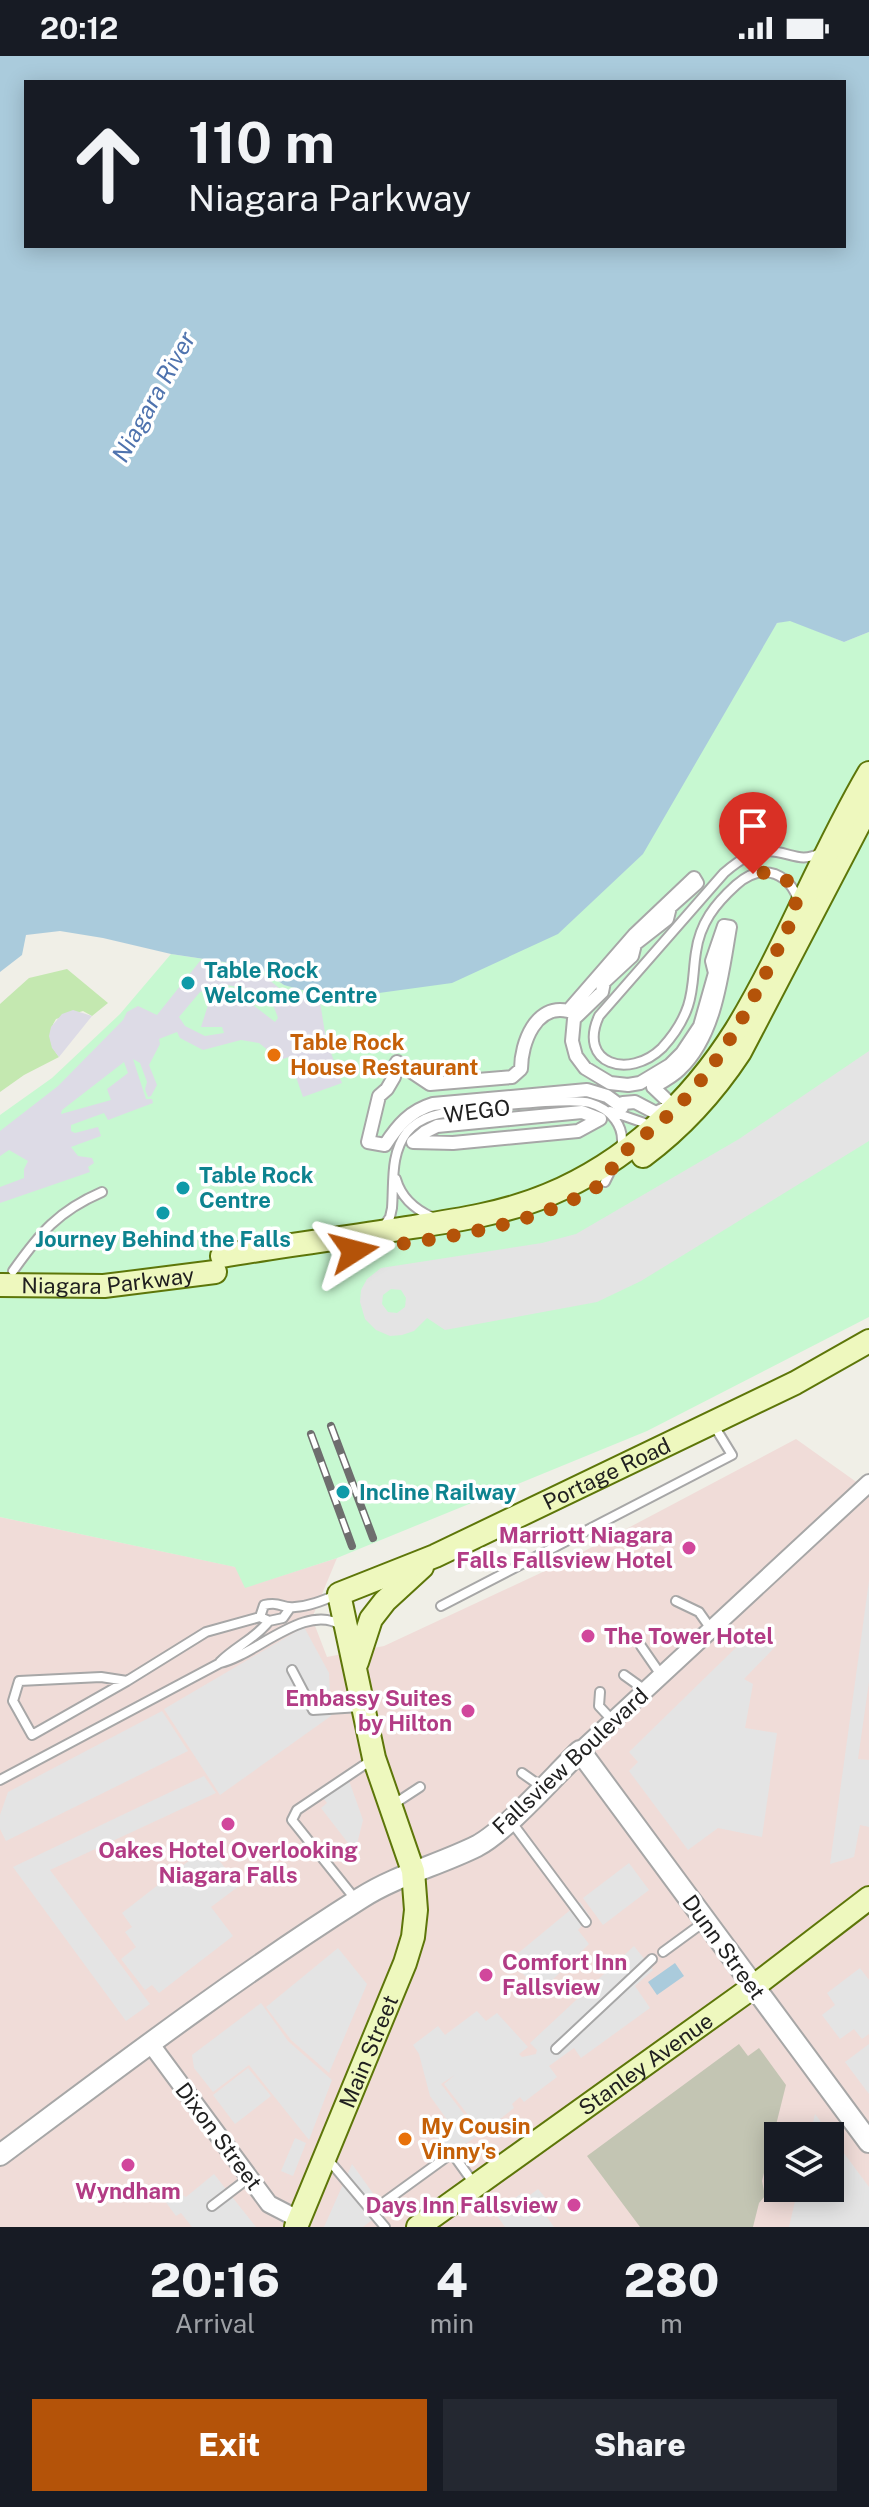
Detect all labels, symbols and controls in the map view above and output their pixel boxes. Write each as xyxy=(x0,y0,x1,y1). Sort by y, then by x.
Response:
text: 20:12 xyxy=(40,10,118,46)
text: 110 m xyxy=(188,110,335,176)
icon: ahead xyxy=(56,112,160,216)
text: Niagara Parkway xyxy=(188,177,471,219)
water label: Niagara River xyxy=(106,326,201,467)
pin xyxy=(719,792,787,874)
icon: arrive xyxy=(731,804,775,848)
place label: Table Rock Welcome Centre xyxy=(204,957,377,1008)
marker: Table Rock Welcome Centre xyxy=(179,974,197,992)
place label: Table Rock House Restaurant xyxy=(290,1029,478,1080)
marker: Table Rock House Restaurant xyxy=(265,1046,283,1064)
street label: WEGO xyxy=(442,1094,512,1128)
place label: Table Rock Centre xyxy=(199,1162,314,1213)
marker: Table Rock Centre xyxy=(174,1179,192,1197)
marker: Journey Behind the Falls xyxy=(154,1204,172,1222)
position arrow xyxy=(312,1209,396,1293)
place label: Journey Behind the Falls xyxy=(35,1226,291,1252)
street label: Niagara Parkway xyxy=(21,1262,196,1299)
street label: Portage Road xyxy=(539,1432,675,1515)
place label: Incline Railway xyxy=(359,1479,517,1505)
marker: Incline Railway xyxy=(334,1483,352,1501)
place label: Marriott Niagara Falls Fallsview Hotel xyxy=(456,1522,673,1573)
marker: Marriott Niagara Falls Fallsview Hotel xyxy=(680,1539,698,1557)
place label: The Tower Hotel xyxy=(604,1623,774,1649)
marker: The Tower Hotel xyxy=(579,1627,597,1645)
street label: Fallsview Boulevard xyxy=(487,1682,653,1840)
place label: Embassy Suites by Hilton xyxy=(285,1685,452,1736)
marker: Embassy Suites by Hilton xyxy=(459,1702,477,1720)
marker: Oakes Hotel Overlooking Niagara Falls xyxy=(219,1815,237,1833)
place label: Oakes Hotel Overlooking Niagara Falls xyxy=(98,1837,358,1888)
street label: Dunn Street xyxy=(677,1890,771,2004)
place label: Comfort Inn Fallsview xyxy=(502,1949,627,2000)
marker: Comfort Inn Fallsview xyxy=(477,1966,495,1984)
street label: Main Street xyxy=(334,1991,403,2112)
street label: Stanley Avenue xyxy=(574,2007,718,2121)
street label: Dixon Street xyxy=(170,2077,268,2195)
place label: My Cousin Vinny's xyxy=(421,2113,530,2164)
map controls xyxy=(764,2122,844,2202)
button: layers xyxy=(764,2122,844,2202)
marker: My Cousin Vinny's xyxy=(396,2130,414,2148)
marker: Wyndham xyxy=(119,2156,137,2174)
place label: Wyndham xyxy=(75,2178,181,2204)
place label: Days Inn Fallsview xyxy=(366,2192,559,2218)
marker: Days Inn Fallsview xyxy=(565,2196,583,2214)
text: 20:16 xyxy=(150,2251,280,2308)
text: 4 xyxy=(436,2251,468,2308)
text: 280 xyxy=(624,2251,719,2308)
text: Arrival xyxy=(175,2308,255,2339)
text: min xyxy=(430,2308,474,2339)
text: m xyxy=(660,2308,683,2339)
button: Exit xyxy=(32,2399,427,2491)
button: Share xyxy=(443,2399,837,2491)

